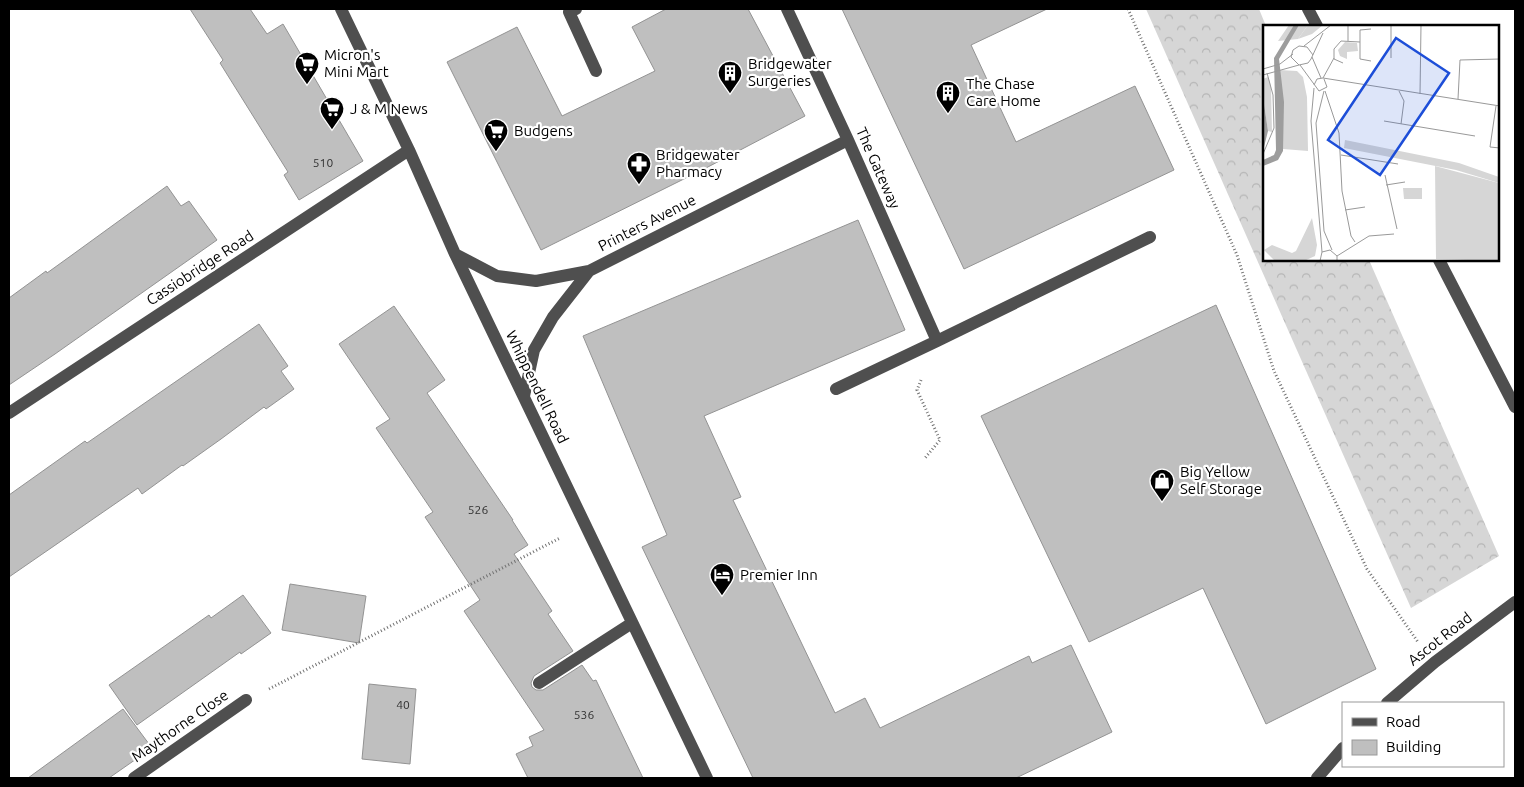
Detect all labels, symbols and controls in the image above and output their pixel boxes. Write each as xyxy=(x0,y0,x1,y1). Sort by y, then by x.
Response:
inset map xyxy=(1263,25,1499,261)
place label: Micron's Mini Mart xyxy=(324,46,389,80)
supermarket icon: Micron's Mini Mart xyxy=(294,51,320,85)
place label: Bridgewater Surgeries xyxy=(748,55,832,89)
building icon: Bridgewater Surgeries xyxy=(717,60,743,94)
place label: The Chase Care Home xyxy=(966,75,1041,109)
building icon: The Chase Care Home xyxy=(935,80,961,114)
supermarket icon: J & M News xyxy=(319,96,345,130)
place label: J & M News xyxy=(350,100,428,117)
supermarket icon: Budgens xyxy=(483,118,509,152)
place label: Budgens xyxy=(514,122,573,139)
street label: The Gateway xyxy=(853,125,904,211)
place label: Bridgewater Pharmacy xyxy=(656,146,740,180)
pharmacy icon: Bridgewater Pharmacy xyxy=(626,151,652,185)
house number: 510 xyxy=(313,156,333,169)
street label: Printers Avenue xyxy=(595,191,698,254)
street label: Cassiobridge Road xyxy=(143,227,256,309)
street label: Whippendell Road xyxy=(503,328,572,446)
place label: Big Yellow Self Storage xyxy=(1180,463,1262,497)
shop icon: Big Yellow Self Storage xyxy=(1149,468,1175,502)
house number: 526 xyxy=(468,503,488,516)
hotel icon: Premier Inn xyxy=(709,562,735,596)
place label: Premier Inn xyxy=(740,566,818,583)
street label: Ascot Road xyxy=(1404,608,1475,669)
street label: Maythorne Close xyxy=(128,686,231,765)
house number: 40 xyxy=(396,698,410,711)
legend xyxy=(1342,702,1504,767)
house number: 536 xyxy=(574,708,594,721)
text: Road xyxy=(1386,713,1421,730)
text: Building xyxy=(1386,738,1441,755)

